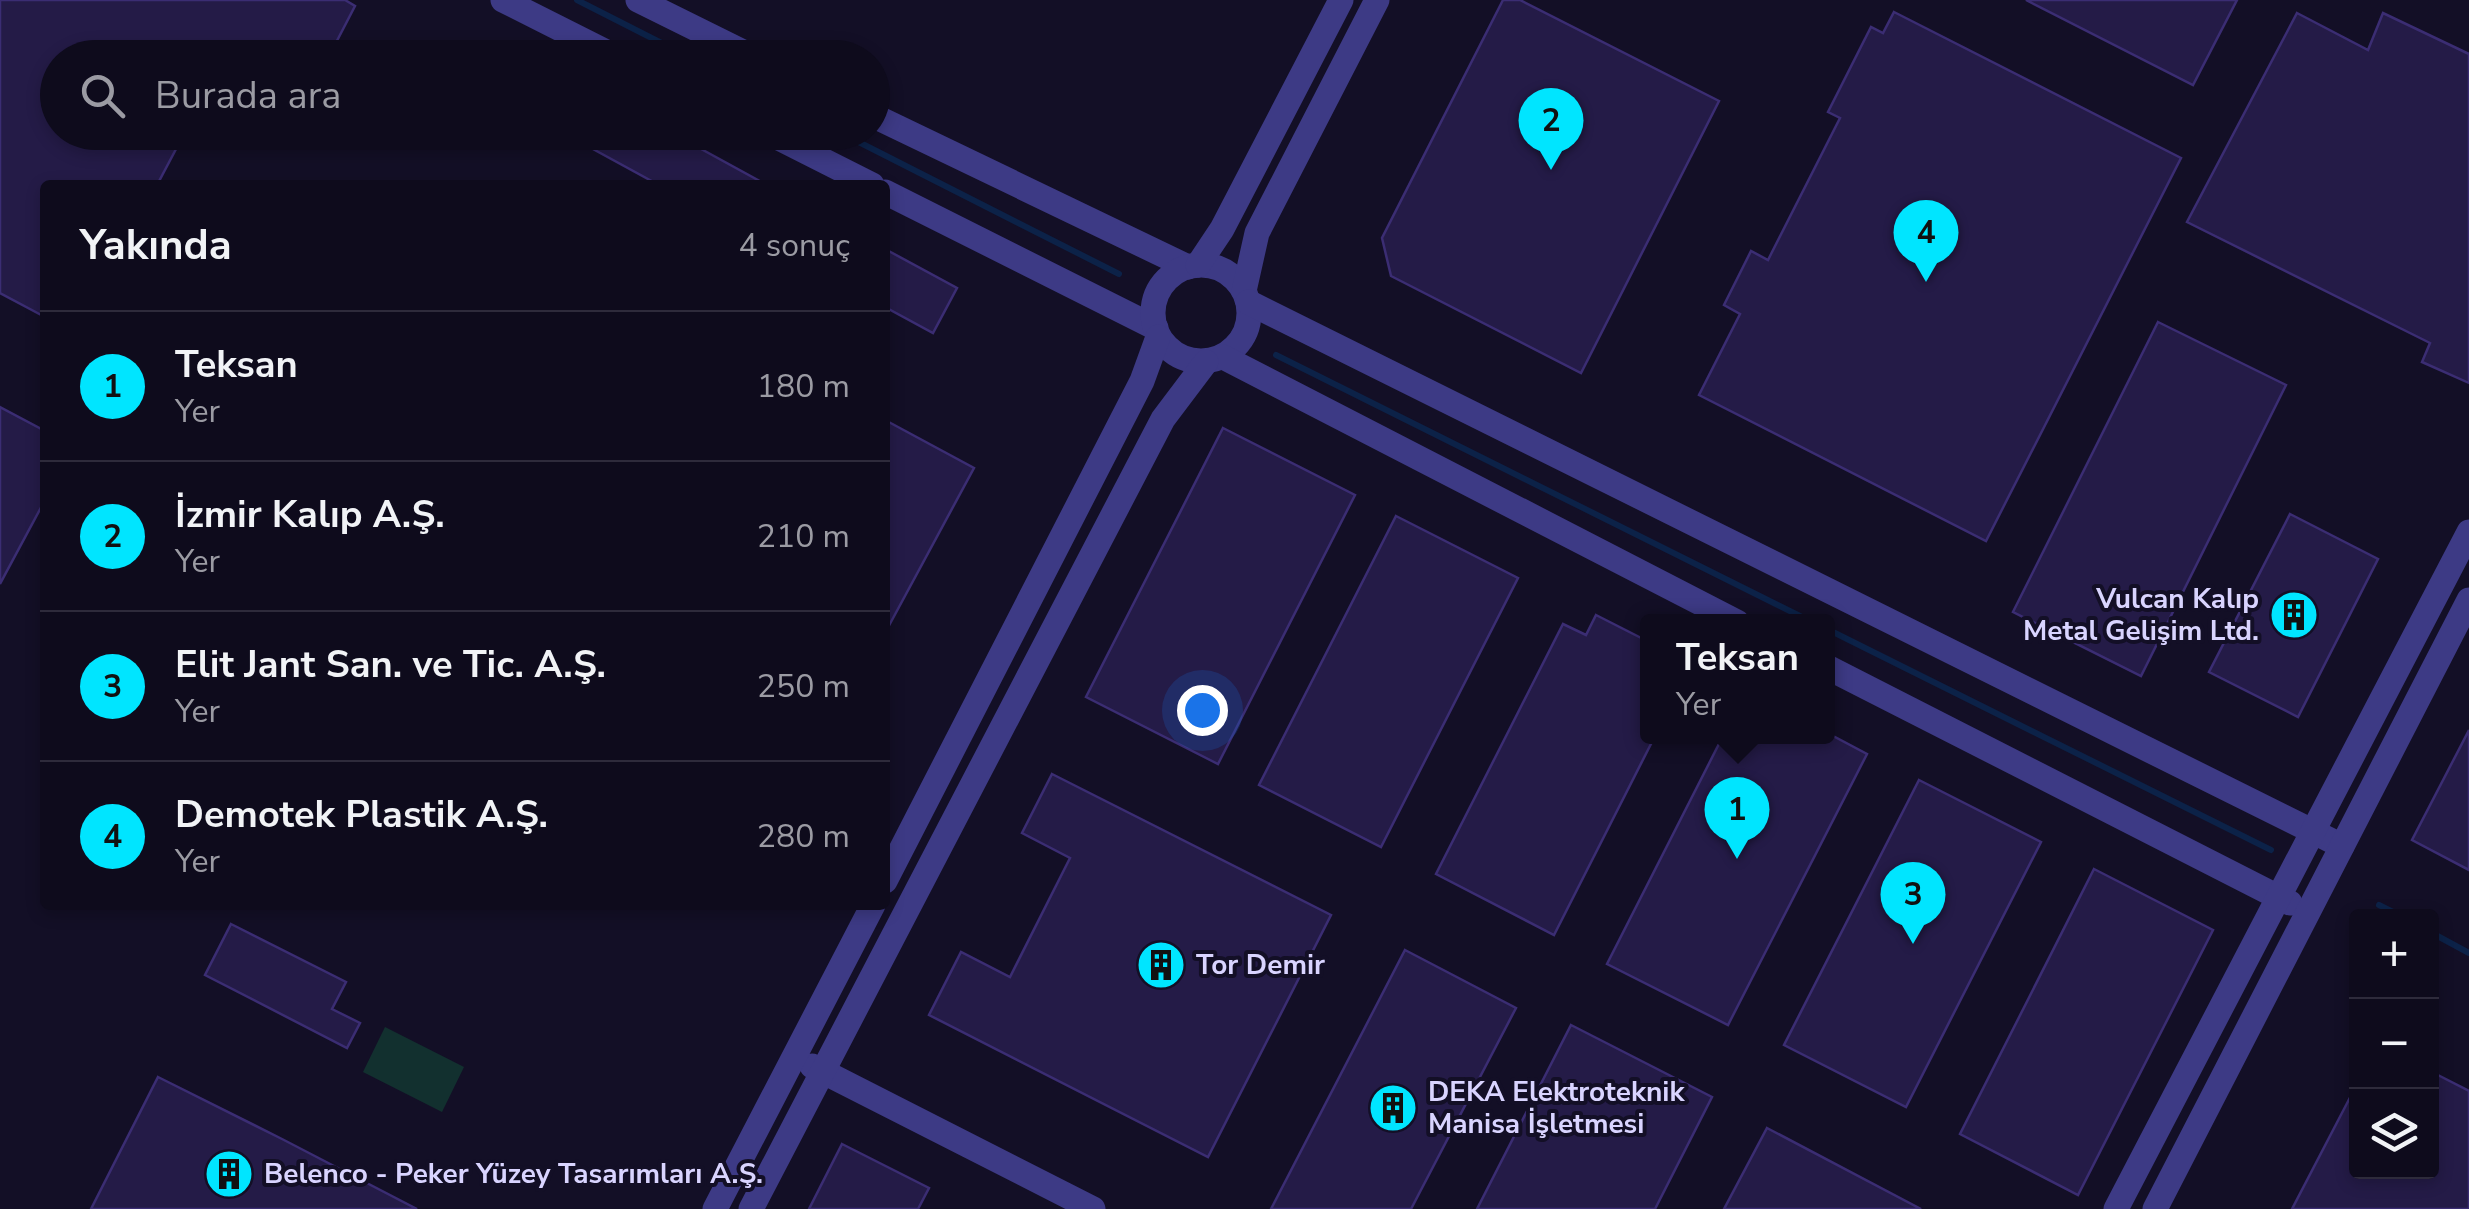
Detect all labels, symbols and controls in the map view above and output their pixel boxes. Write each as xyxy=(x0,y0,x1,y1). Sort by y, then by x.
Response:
search box xyxy=(40,40,890,150)
icon: search xyxy=(75,68,130,123)
text: Burada ara xyxy=(155,70,341,121)
pin: 2 xyxy=(1518,88,1584,170)
pin: 4 xyxy=(1894,200,1958,282)
text: Yakında xyxy=(80,217,232,274)
text: 4 sonuç xyxy=(738,224,850,267)
text: Teksan xyxy=(175,339,298,390)
text: 1 xyxy=(103,365,122,408)
text: 180 m xyxy=(757,365,850,408)
text: Yer xyxy=(175,390,220,433)
text: İzmir Kalıp A.Ş. xyxy=(175,489,445,540)
text: 2 xyxy=(103,515,122,558)
text: 210 m xyxy=(757,515,850,558)
text: Yer xyxy=(175,540,220,583)
place label: Vulcan Kalıp Metal Gelişim Ltd. xyxy=(2023,580,2259,650)
building icon: Vulcan Kalıp Metal Gelişim Ltd. xyxy=(2268,589,2320,641)
popup xyxy=(1640,614,1835,744)
text: Teksan xyxy=(1676,632,1799,683)
text: Elit Jant San. ve Tic. A.Ş. xyxy=(175,639,606,690)
text: 3 xyxy=(103,665,122,708)
text: 250 m xyxy=(757,665,850,708)
text: Yer xyxy=(1676,683,1721,726)
your location xyxy=(1177,685,1228,736)
text: Yer xyxy=(175,690,220,733)
pin: 1 xyxy=(1704,776,1770,859)
text: Demotek Plastik A.Ş. xyxy=(175,789,548,840)
text: 4 xyxy=(103,815,122,858)
text: 280 m xyxy=(757,815,850,858)
text: Yer xyxy=(175,840,220,883)
pin: 3 xyxy=(1880,862,1946,944)
map controls xyxy=(2349,909,2439,1179)
button: + xyxy=(2349,909,2439,999)
building icon: Tor Demir xyxy=(1135,939,1187,991)
place label: Tor Demir xyxy=(1196,946,1325,984)
button: − xyxy=(2349,999,2439,1089)
place label: DEKA Elektroteknik Manisa İşletmesi xyxy=(1428,1073,1685,1143)
building icon: DEKA Elektroteknik Manisa İşletmesi xyxy=(1367,1082,1419,1134)
button: layers xyxy=(2349,1089,2439,1179)
building icon: Belenco - Peker Yüzey Tasarımları A.Ş. xyxy=(203,1148,255,1200)
place label: Belenco - Peker Yüzey Tasarımları A.Ş. xyxy=(264,1155,763,1193)

